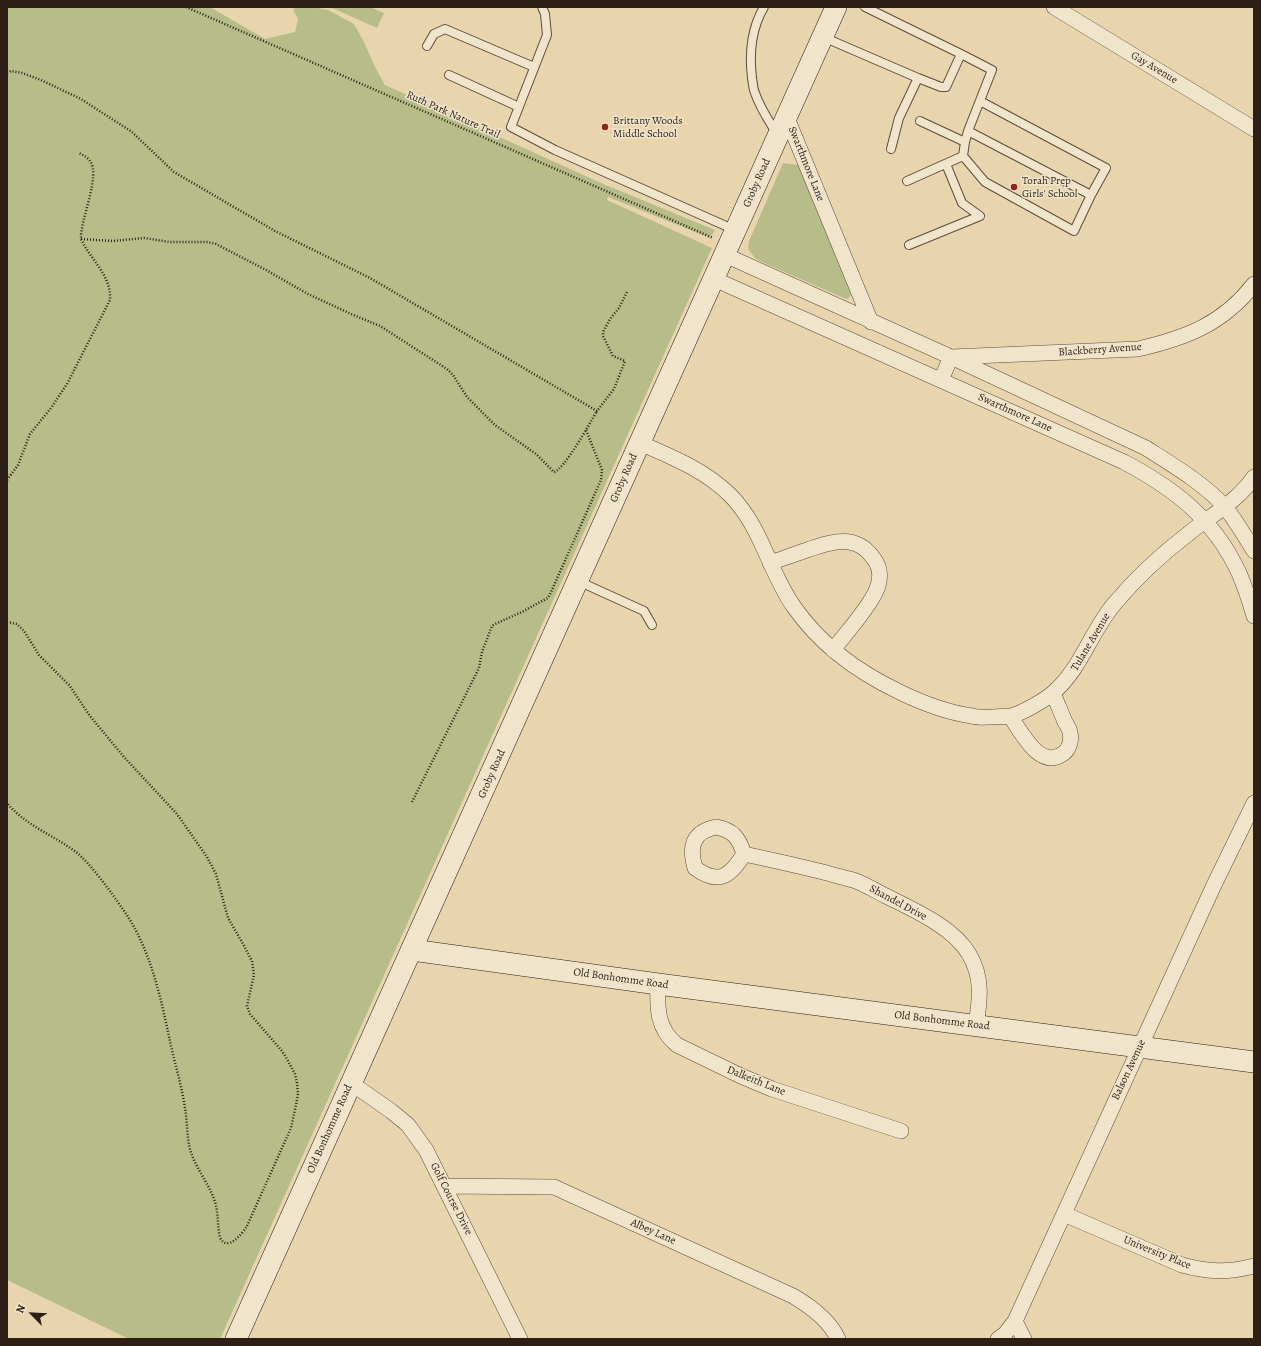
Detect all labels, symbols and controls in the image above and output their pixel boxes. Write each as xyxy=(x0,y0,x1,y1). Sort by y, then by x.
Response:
street label: Gay Avenue xyxy=(1128,49,1180,87)
street label: Ruth Park Nature Trail xyxy=(404,88,502,142)
place label: Brittany Woods Middle School xyxy=(613,114,683,140)
marker: Brittany Woods Middle School xyxy=(600,122,610,132)
street label: Swarthmore Lane xyxy=(785,125,827,203)
street label: Groby Road xyxy=(740,157,774,209)
place label: Torah Prep Girls' School xyxy=(1022,174,1077,200)
marker: Torah Prep Girls' School xyxy=(1009,182,1019,192)
street label: Blackberry Avenue xyxy=(1058,341,1142,359)
street label: Swarthmore Lane xyxy=(976,391,1054,435)
street label: Groby Road xyxy=(607,452,641,504)
street label: Tulane Avenue xyxy=(1069,611,1113,673)
street label: Groby Road xyxy=(475,748,509,800)
street label: Shandel Drive xyxy=(867,882,929,924)
street label: Old Bonhomme Road xyxy=(573,966,669,992)
street label: Old Bonhomme Road xyxy=(894,1009,990,1033)
street label: Balson Avenue xyxy=(1109,1038,1149,1102)
street label: Dalkeith Lane xyxy=(725,1063,787,1099)
street label: Old Bonhomme Road xyxy=(304,1082,356,1176)
street label: Golf Course Drive xyxy=(427,1161,475,1237)
street label: Albey Lane xyxy=(628,1216,678,1248)
street label: University Place xyxy=(1121,1233,1193,1273)
north arrow xyxy=(12,1294,52,1334)
text: N xyxy=(12,1302,29,1316)

